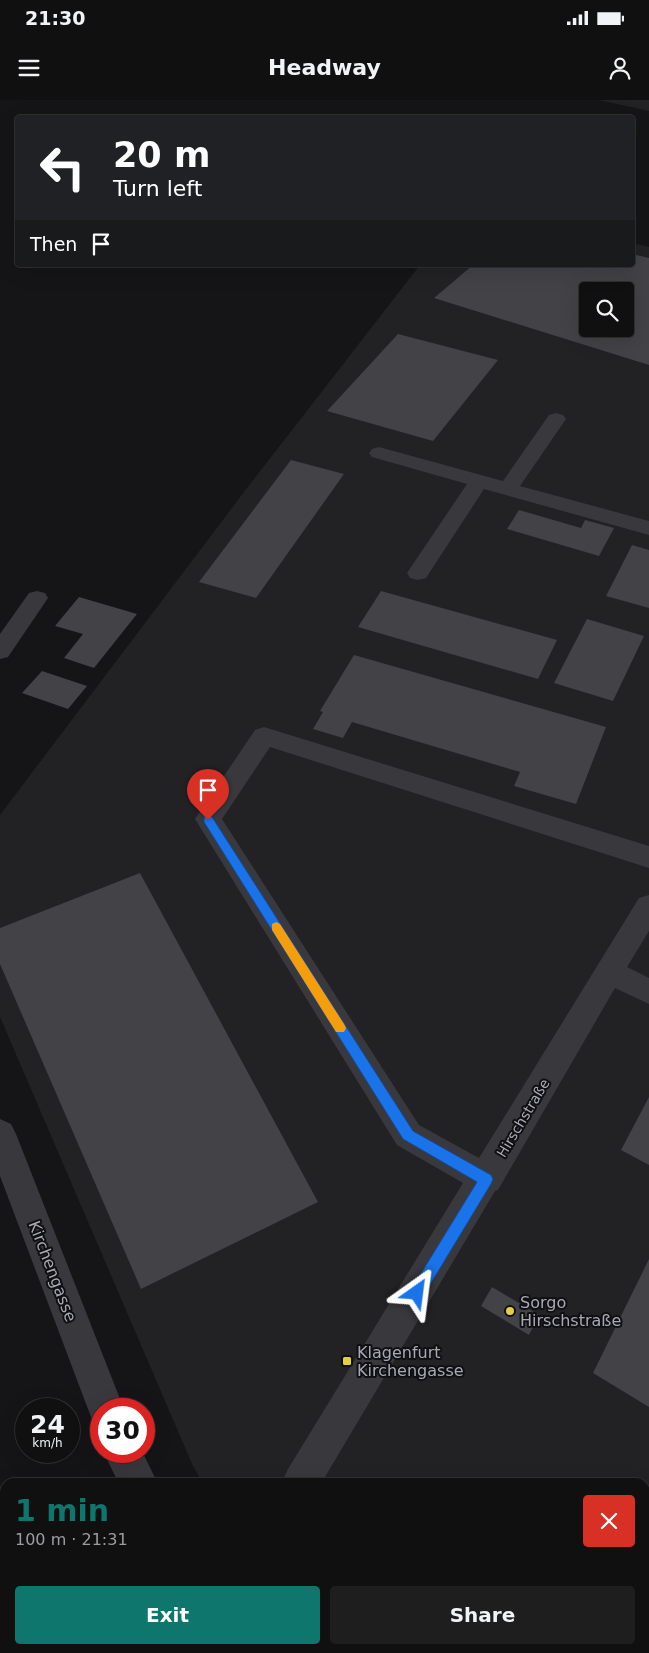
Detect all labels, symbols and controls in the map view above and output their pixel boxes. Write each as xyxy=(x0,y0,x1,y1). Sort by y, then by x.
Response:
text: 21:30 xyxy=(25,7,85,29)
icon: menu xyxy=(15,54,43,82)
icon: person xyxy=(606,54,634,82)
text: Headway xyxy=(268,55,381,80)
icon: left xyxy=(30,135,95,200)
text: 20 m xyxy=(113,135,210,175)
text: Turn left xyxy=(113,176,202,201)
icon: arrive xyxy=(87,230,115,258)
text: Then xyxy=(30,233,77,255)
map controls xyxy=(579,282,634,337)
button: search xyxy=(579,282,634,337)
pin xyxy=(187,769,229,820)
icon: arrive xyxy=(194,776,222,804)
street label: Hirschstraße xyxy=(493,1076,553,1160)
street label: Kirchengasse xyxy=(25,1218,80,1324)
position arrow xyxy=(390,1266,442,1318)
place label: Sorgo Hirschstraße xyxy=(520,1293,621,1330)
marker: Sorgo Hirschstraße xyxy=(504,1305,516,1317)
place label: Klagenfurt Kirchengasse xyxy=(357,1343,464,1380)
marker: Klagenfurt Kirchengasse xyxy=(341,1355,353,1367)
speed limit sign: 30 xyxy=(90,1398,155,1463)
text: 24 xyxy=(30,1410,65,1439)
text: km/h xyxy=(32,1436,63,1450)
text: 1 min xyxy=(15,1493,109,1528)
button: close xyxy=(583,1495,635,1547)
text: 100 m · 21:31 xyxy=(15,1530,128,1549)
button: Exit xyxy=(15,1586,320,1644)
button: Share xyxy=(330,1586,635,1644)

